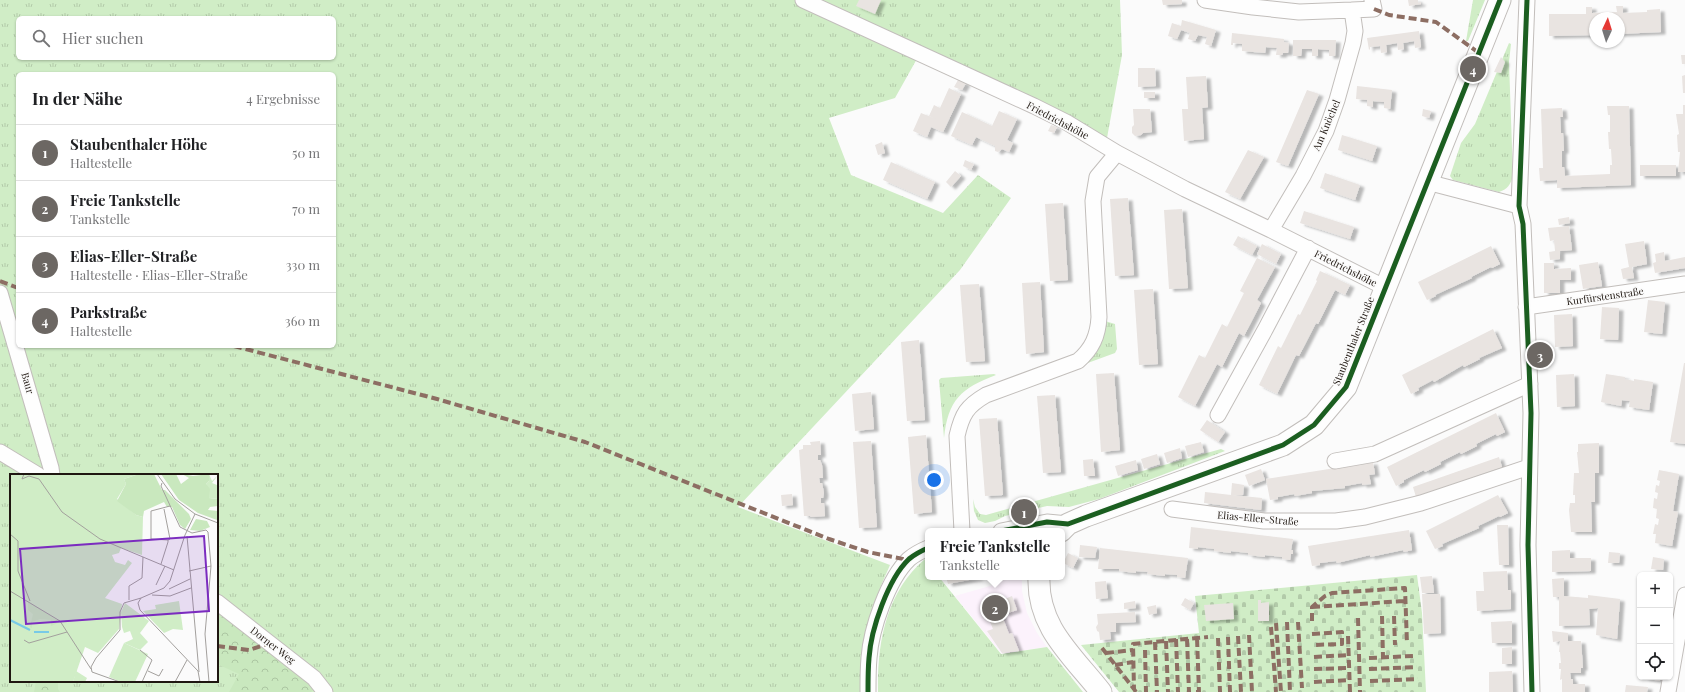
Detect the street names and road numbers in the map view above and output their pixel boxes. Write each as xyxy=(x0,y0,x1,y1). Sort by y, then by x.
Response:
street label: Am Knöchel xyxy=(1309,97,1343,154)
street label: Friedrichshöhe xyxy=(1024,98,1092,142)
street label: Friedrichshöhe xyxy=(1312,246,1380,290)
street label: Kurfürstenstraße xyxy=(1566,284,1644,308)
street label: Staubenthaler Straße xyxy=(1329,295,1377,387)
street label: Baur xyxy=(18,371,38,396)
street label: Elias-Eller-Straße xyxy=(1217,507,1299,529)
street label: Dorner Weg xyxy=(248,623,299,667)

